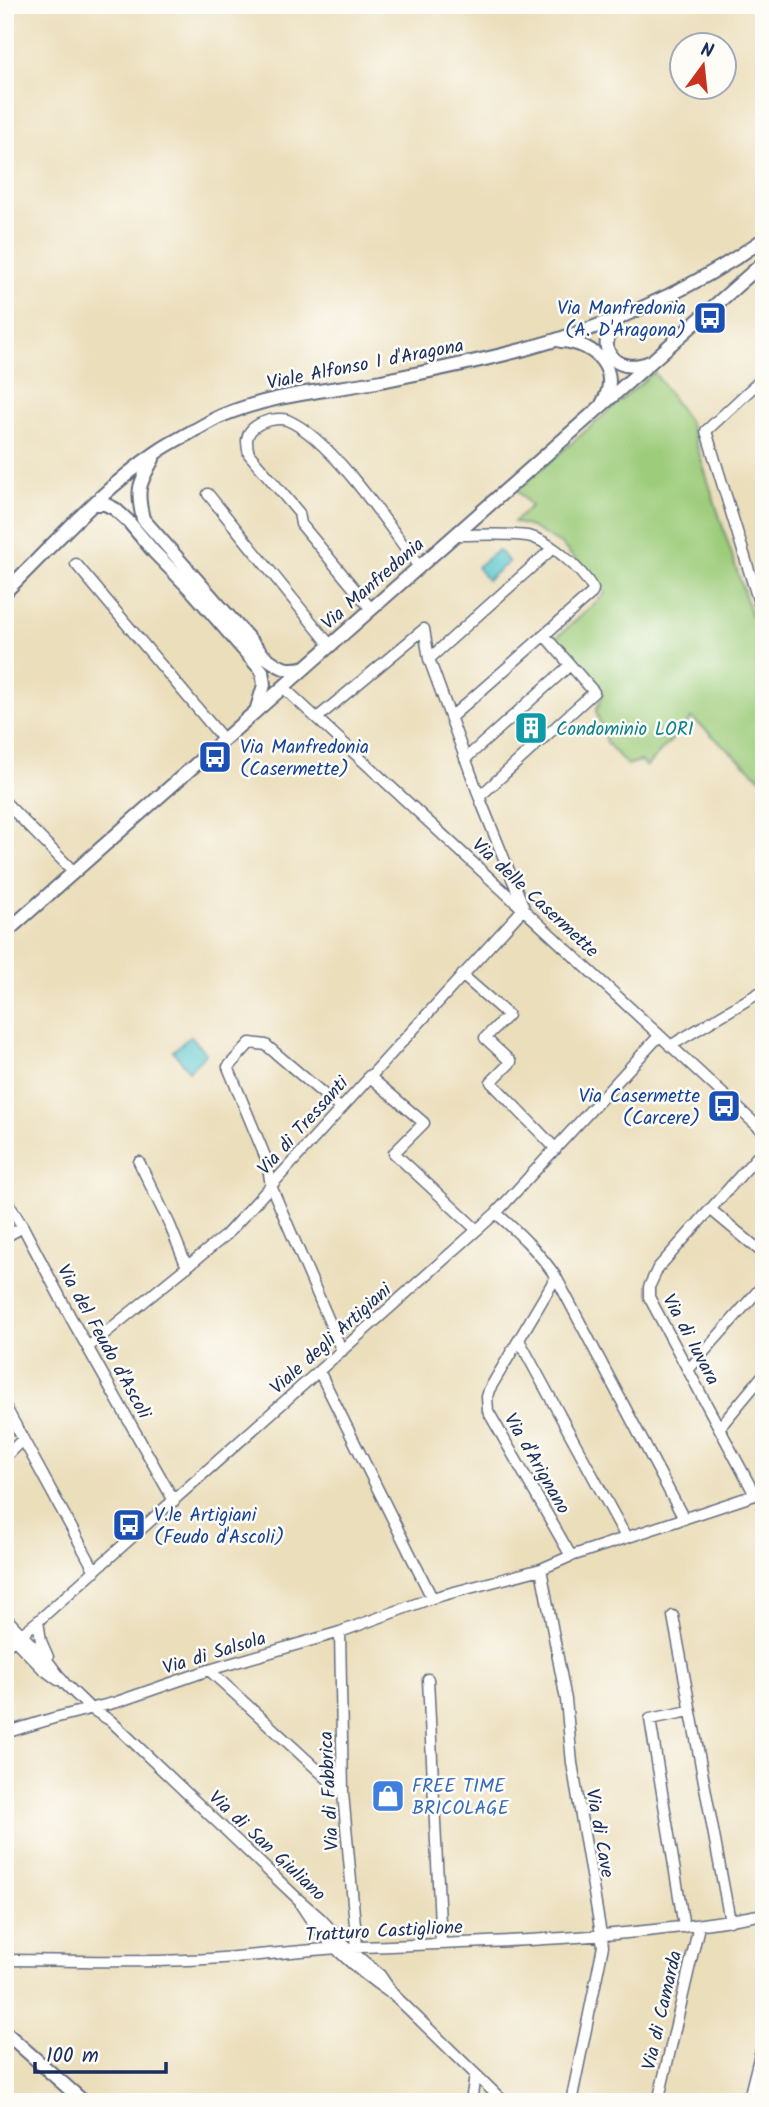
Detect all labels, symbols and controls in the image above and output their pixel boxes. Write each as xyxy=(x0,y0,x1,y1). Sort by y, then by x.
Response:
north arrow xyxy=(668,32,738,102)
text: N xyxy=(697,35,717,68)
place label: Via Manfredonia (A. D'Aragona) xyxy=(557,294,686,346)
bus stop icon: Via Manfredonia (A. D'Aragona) xyxy=(691,299,729,337)
street label: Viale Alfonso I d'Aragona xyxy=(264,331,466,399)
street label: Via Manfredonia xyxy=(315,531,432,638)
building icon: Condominio LORI xyxy=(512,709,550,747)
place label: Condominio LORI xyxy=(556,715,694,745)
place label: Via Manfredonia (Casermette) xyxy=(240,733,369,785)
bus stop icon: Via Manfredonia (Casermette) xyxy=(196,738,234,776)
street label: Via delle Casermette xyxy=(464,831,605,966)
street label: Via di Tressanti xyxy=(251,1069,357,1183)
place label: Via Casermette (Carcere) xyxy=(579,1082,700,1134)
bus stop icon: Via Casermette (Carcere) xyxy=(705,1087,743,1125)
street label: Via del Feudo d'Ascoli xyxy=(48,1259,159,1426)
street label: Viale degli Artigiani xyxy=(264,1275,400,1403)
street label: Via di Iuvara xyxy=(654,1289,727,1391)
street label: Via d'Arignano xyxy=(495,1408,577,1520)
place label: V.le Artigiani (Feudo d'Ascoli) xyxy=(154,1501,284,1553)
bus stop icon: V.le Artigiani (Feudo d'Ascoli) xyxy=(110,1506,148,1544)
street label: Via di Salsola xyxy=(159,1624,270,1684)
street label: Via di Fabbrica xyxy=(312,1730,348,1851)
place label: FREE TIME BRICOLAGE xyxy=(412,1772,510,1824)
shop icon: FREE TIME BRICOLAGE xyxy=(369,1777,407,1815)
street label: Via di San Giuliano xyxy=(201,1784,332,1909)
street label: Via di Cave xyxy=(576,1787,622,1881)
street label: Tratturo Castiglione xyxy=(305,1913,464,1951)
street label: Via di Camarda xyxy=(635,1948,691,2073)
scale bar xyxy=(35,2030,166,2074)
text: 100 m xyxy=(46,2040,99,2073)

